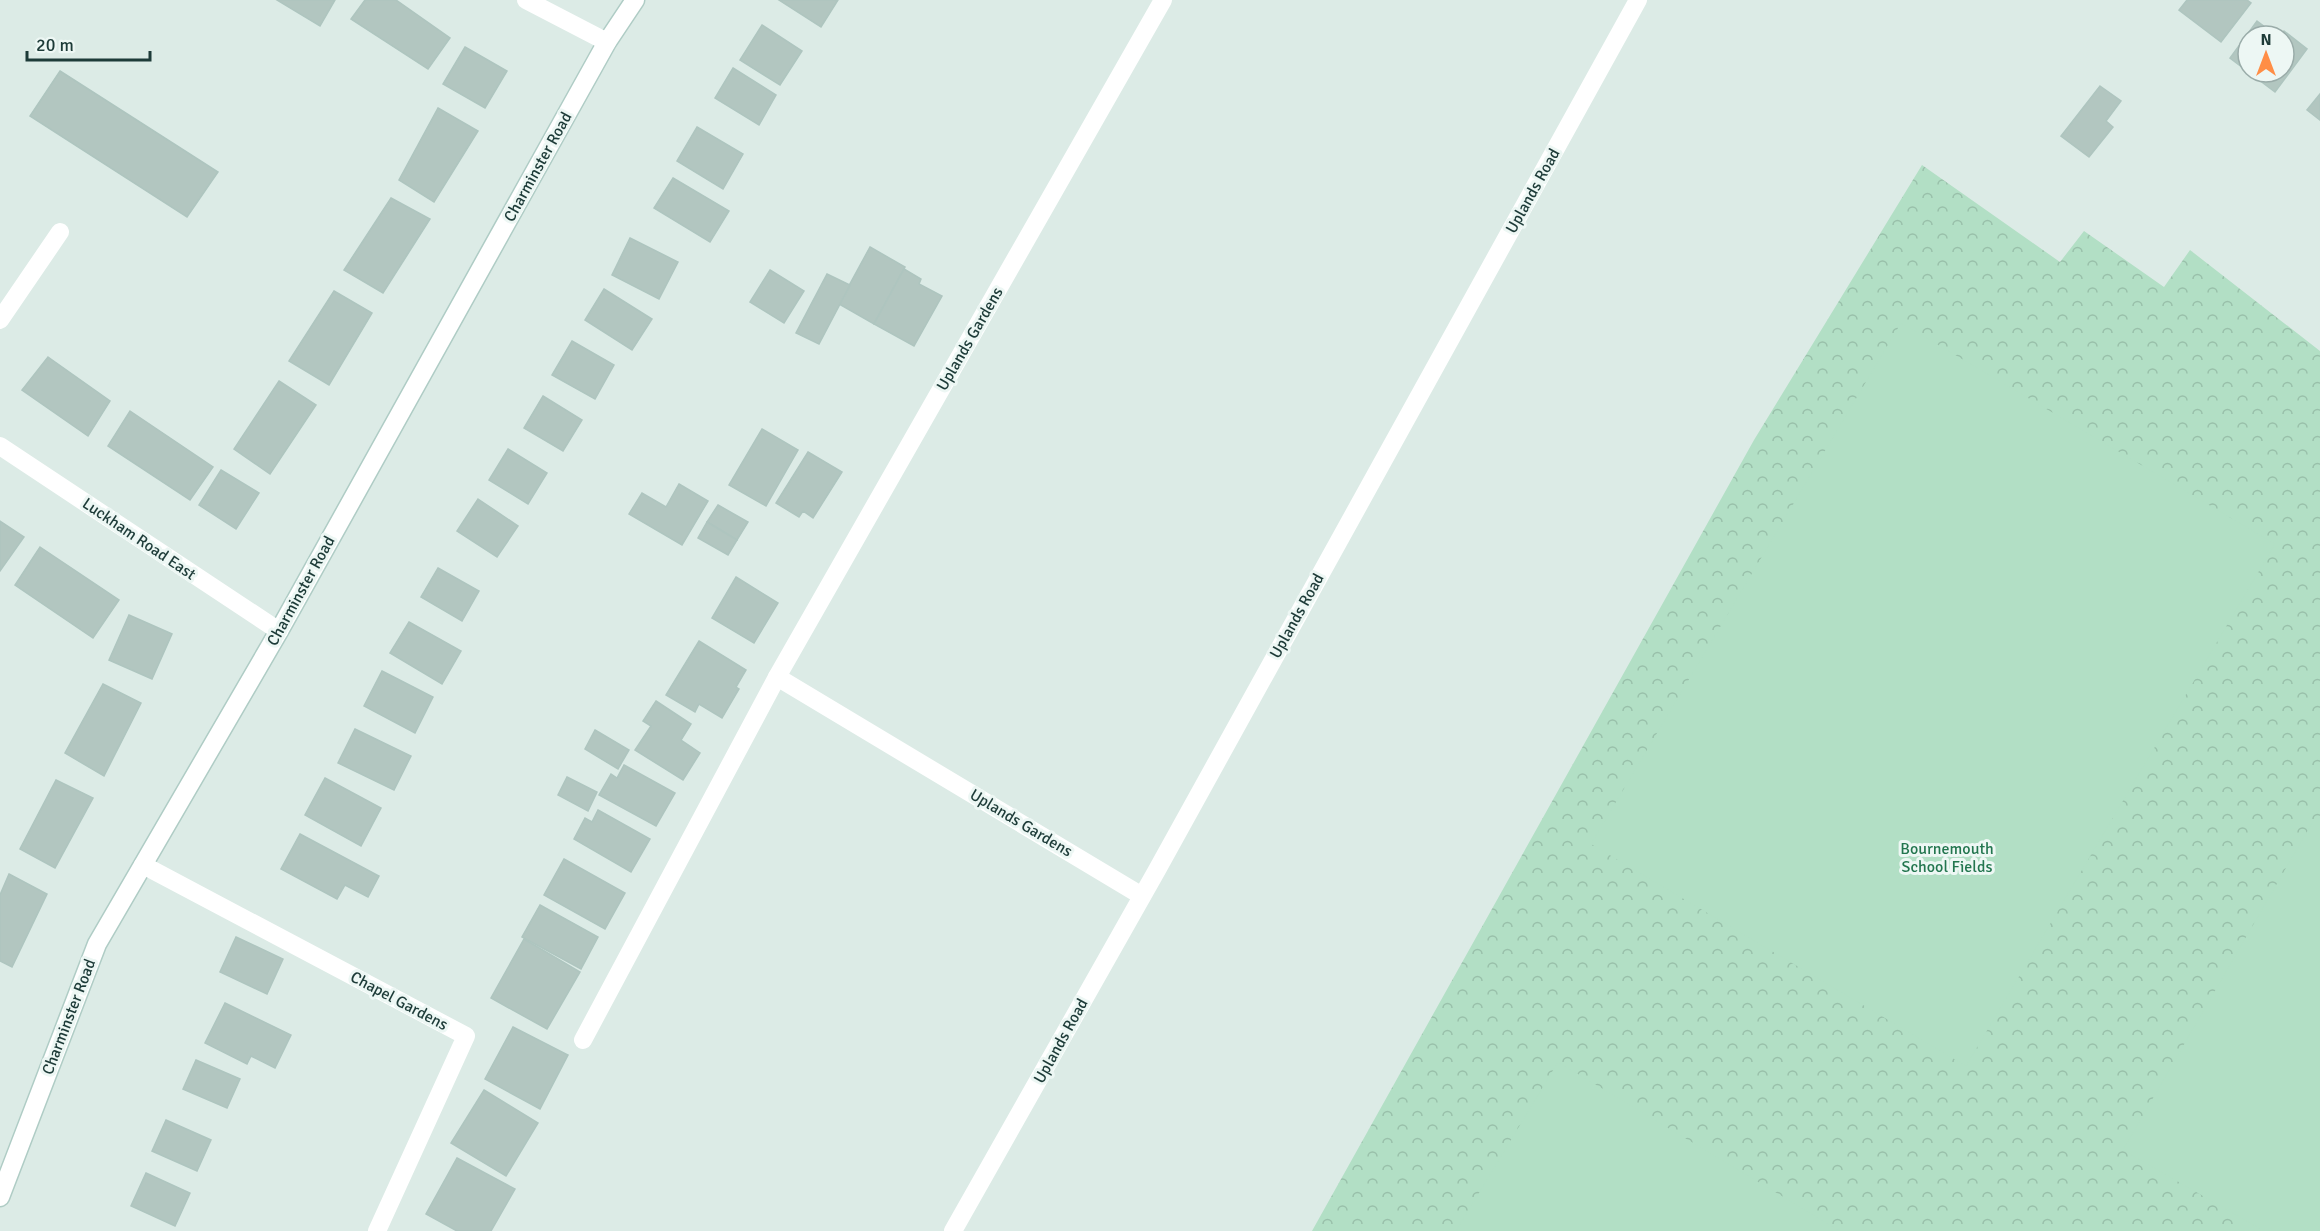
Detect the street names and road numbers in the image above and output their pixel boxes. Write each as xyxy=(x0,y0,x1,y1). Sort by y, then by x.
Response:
street label: Charminster Road xyxy=(500,109,576,225)
street label: Uplands Road xyxy=(1501,145,1565,237)
street label: Uplands Gardens xyxy=(932,284,1008,394)
street label: Luckham Road East xyxy=(78,494,200,585)
street label: Charminster Road xyxy=(263,533,339,649)
street label: Uplands Road xyxy=(1265,570,1329,662)
street label: Uplands Gardens xyxy=(966,785,1076,861)
street label: Charminster Road xyxy=(38,956,100,1078)
street label: Chapel Gardens xyxy=(347,967,451,1035)
street label: Uplands Road xyxy=(1029,995,1093,1087)

